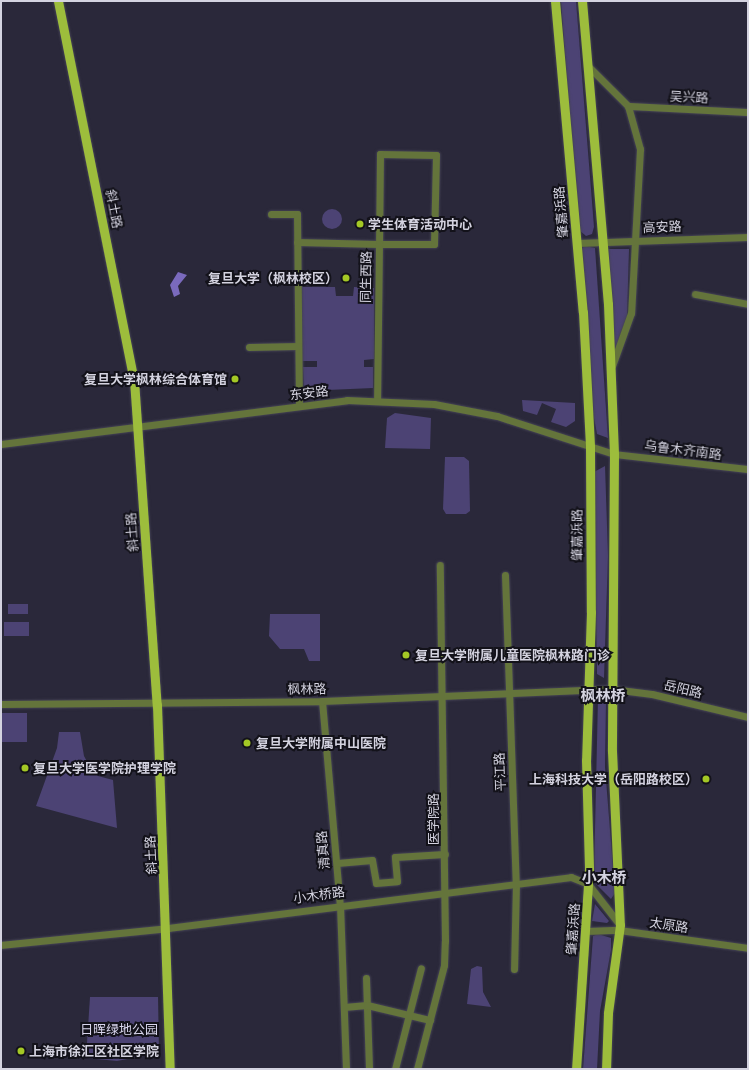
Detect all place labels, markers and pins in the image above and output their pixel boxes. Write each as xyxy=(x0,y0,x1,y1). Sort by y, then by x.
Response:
place label: 学生体育活动中心 xyxy=(368,216,472,232)
marker: 学生体育活动中心 xyxy=(355,219,365,229)
place label: 复旦大学（枫林校区） xyxy=(208,270,338,286)
marker: 复旦大学（枫林校区） xyxy=(341,273,351,283)
place label: 复旦大学枫林综合体育馆 xyxy=(84,371,227,387)
marker: 复旦大学枫林综合体育馆 xyxy=(230,374,240,384)
place label: 复旦大学附属儿童医院枫林路门诊 xyxy=(415,647,610,663)
marker: 复旦大学附属儿童医院枫林路门诊 xyxy=(400,649,412,661)
place label: 复旦大学附属中山医院 xyxy=(256,735,386,751)
marker: 复旦大学附属中山医院 xyxy=(241,737,253,749)
place label: 复旦大学医学院护理学院 xyxy=(33,760,176,776)
marker: 复旦大学医学院护理学院 xyxy=(20,763,30,773)
place label: 上海科技大学（岳阳路校区） xyxy=(529,771,698,787)
marker: 上海科技大学（岳阳路校区） xyxy=(701,774,711,784)
place label: 上海市徐汇区社区学院 xyxy=(29,1043,159,1059)
marker: 上海市徐汇区社区学院 xyxy=(16,1046,26,1056)

